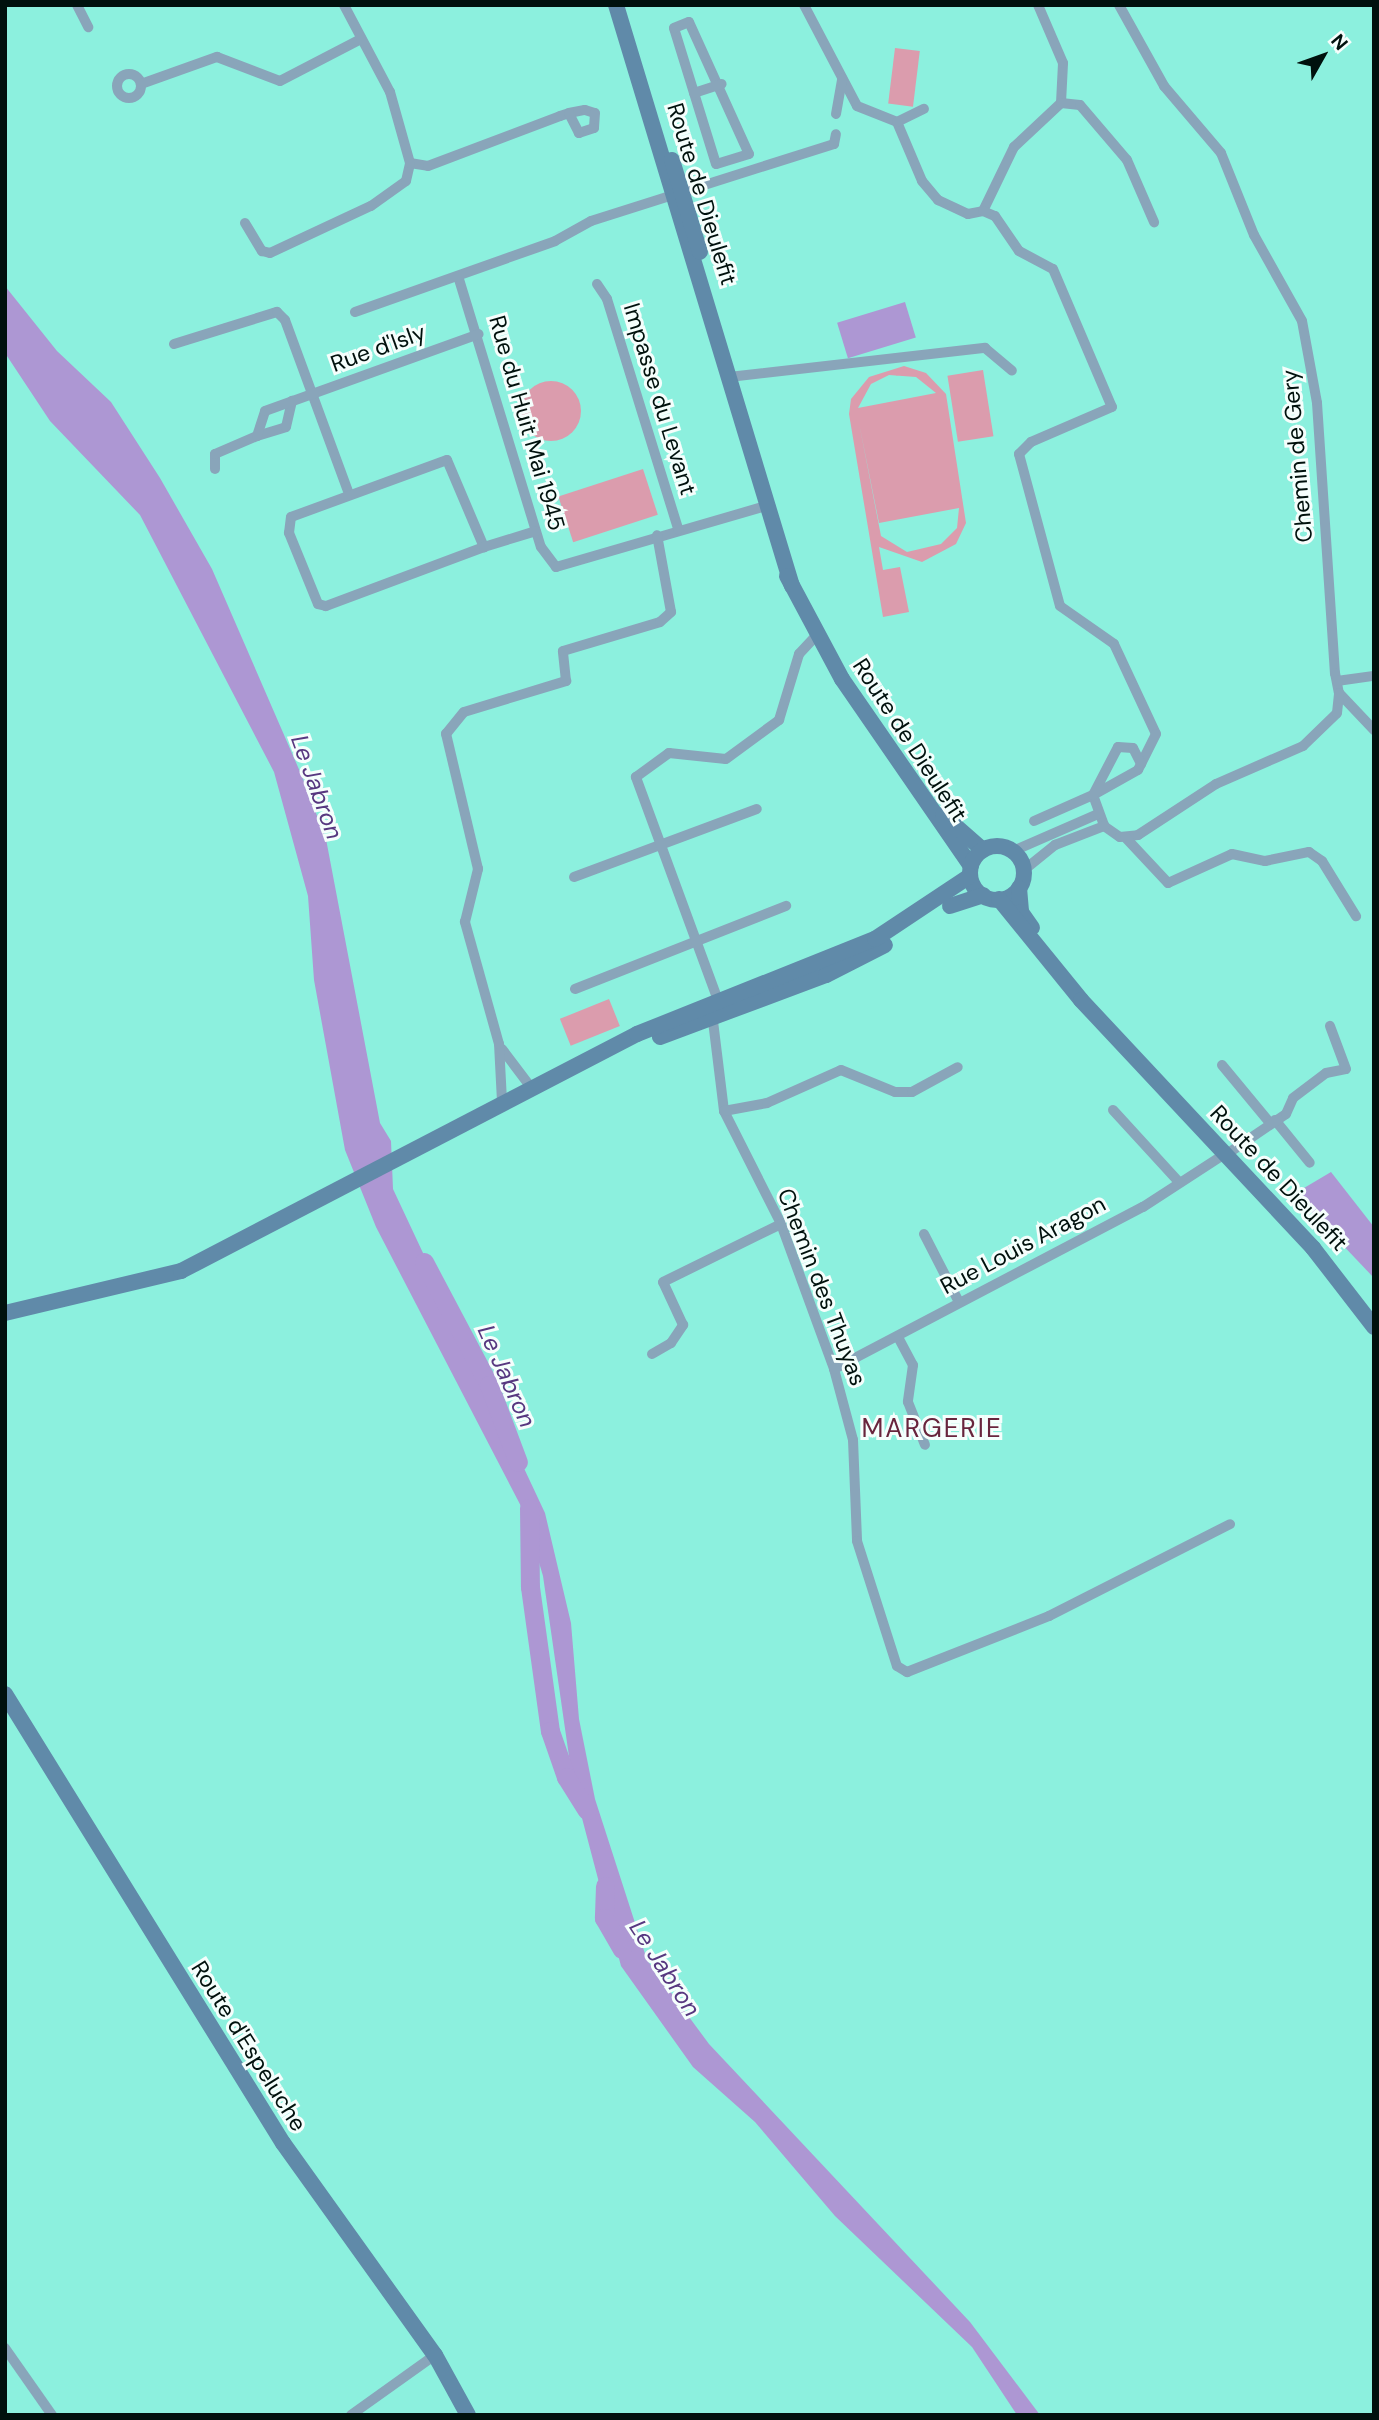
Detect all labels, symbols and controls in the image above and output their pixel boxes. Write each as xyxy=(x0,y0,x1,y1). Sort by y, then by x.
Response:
north arrow xyxy=(1288,21,1358,91)
text: N xyxy=(1325,29,1353,56)
street label: Route de Dieulefit xyxy=(661,100,743,288)
street label: Impasse du Levant xyxy=(618,300,702,498)
street label: Rue du Huit Mai 1945 xyxy=(483,312,571,534)
street label: Rue d'Isly xyxy=(327,318,429,378)
street label: Chemin de Gery xyxy=(1276,368,1318,544)
street label: Route de Dieulefit xyxy=(847,653,973,827)
water label: Le Jabron xyxy=(285,731,349,843)
street label: Route de Dieulefit xyxy=(1204,1099,1354,1257)
street label: Chemin des Thuyas xyxy=(772,1185,872,1389)
street label: Rue Louis Aragon xyxy=(936,1190,1110,1300)
water label: Le Jabron xyxy=(472,1320,542,1432)
district label: MARGERIE xyxy=(862,1413,1002,1445)
water label: Le Jabron xyxy=(623,1914,707,2022)
street label: Route d'Espeluche xyxy=(185,1956,313,2136)

